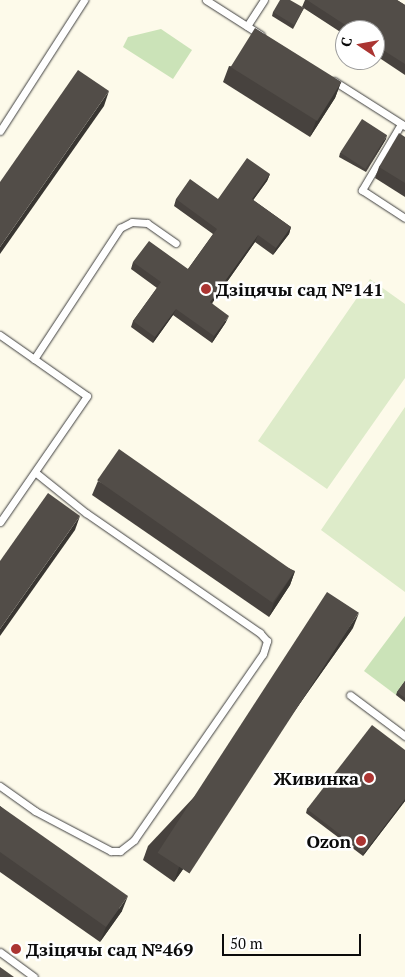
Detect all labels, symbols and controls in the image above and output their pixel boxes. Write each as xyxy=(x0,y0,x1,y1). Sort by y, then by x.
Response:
north arrow xyxy=(335,20,385,70)
text: С xyxy=(336,36,356,48)
place label: Дзіцячы сад №141 xyxy=(216,278,383,300)
marker: Дзіцячы сад №141 xyxy=(200,283,212,295)
place label: Живинка xyxy=(274,767,359,789)
marker: Живинка xyxy=(363,772,375,784)
place label: Ozon xyxy=(306,830,351,852)
marker: Ozon xyxy=(355,835,367,847)
scale bar xyxy=(225,924,364,956)
text: 50 m xyxy=(230,933,263,953)
place label: Дзіцячы сад №469 xyxy=(26,938,193,960)
marker: Дзіцячы сад №469 xyxy=(10,943,22,955)

